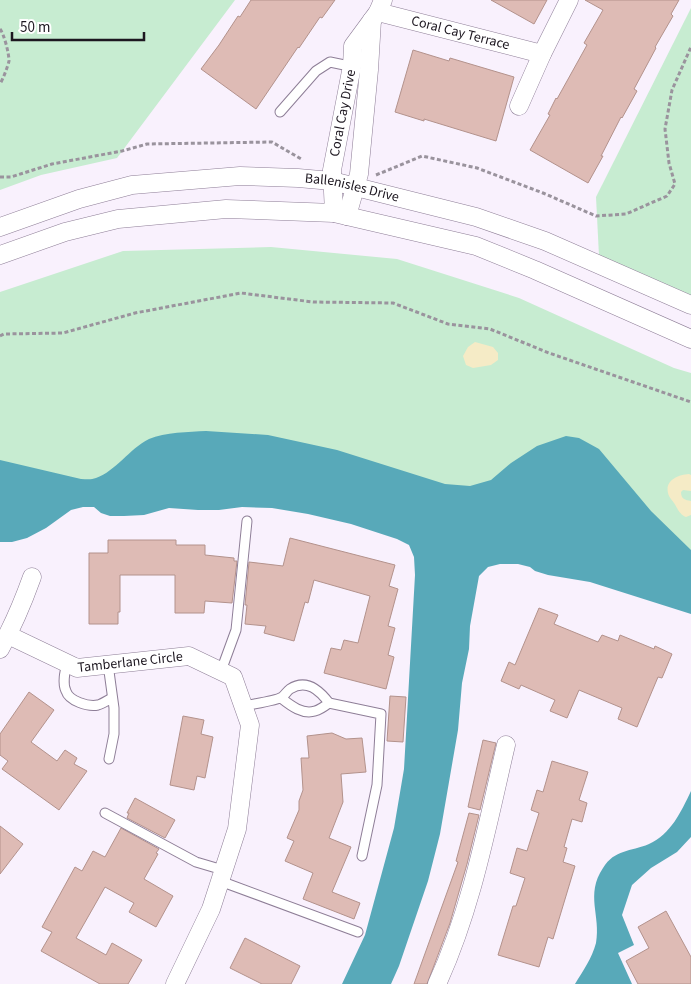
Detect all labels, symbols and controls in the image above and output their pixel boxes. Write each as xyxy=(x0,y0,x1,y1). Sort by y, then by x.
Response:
scale bar xyxy=(12,10,145,42)
street label: Coral Cay Terrace xyxy=(409,11,512,55)
text: 50 m xyxy=(20,17,50,38)
street label: Coral Cay Drive xyxy=(325,68,361,158)
street label: Ballenisles Drive xyxy=(304,169,401,207)
street label: Tamberlane Circle xyxy=(76,647,184,678)

